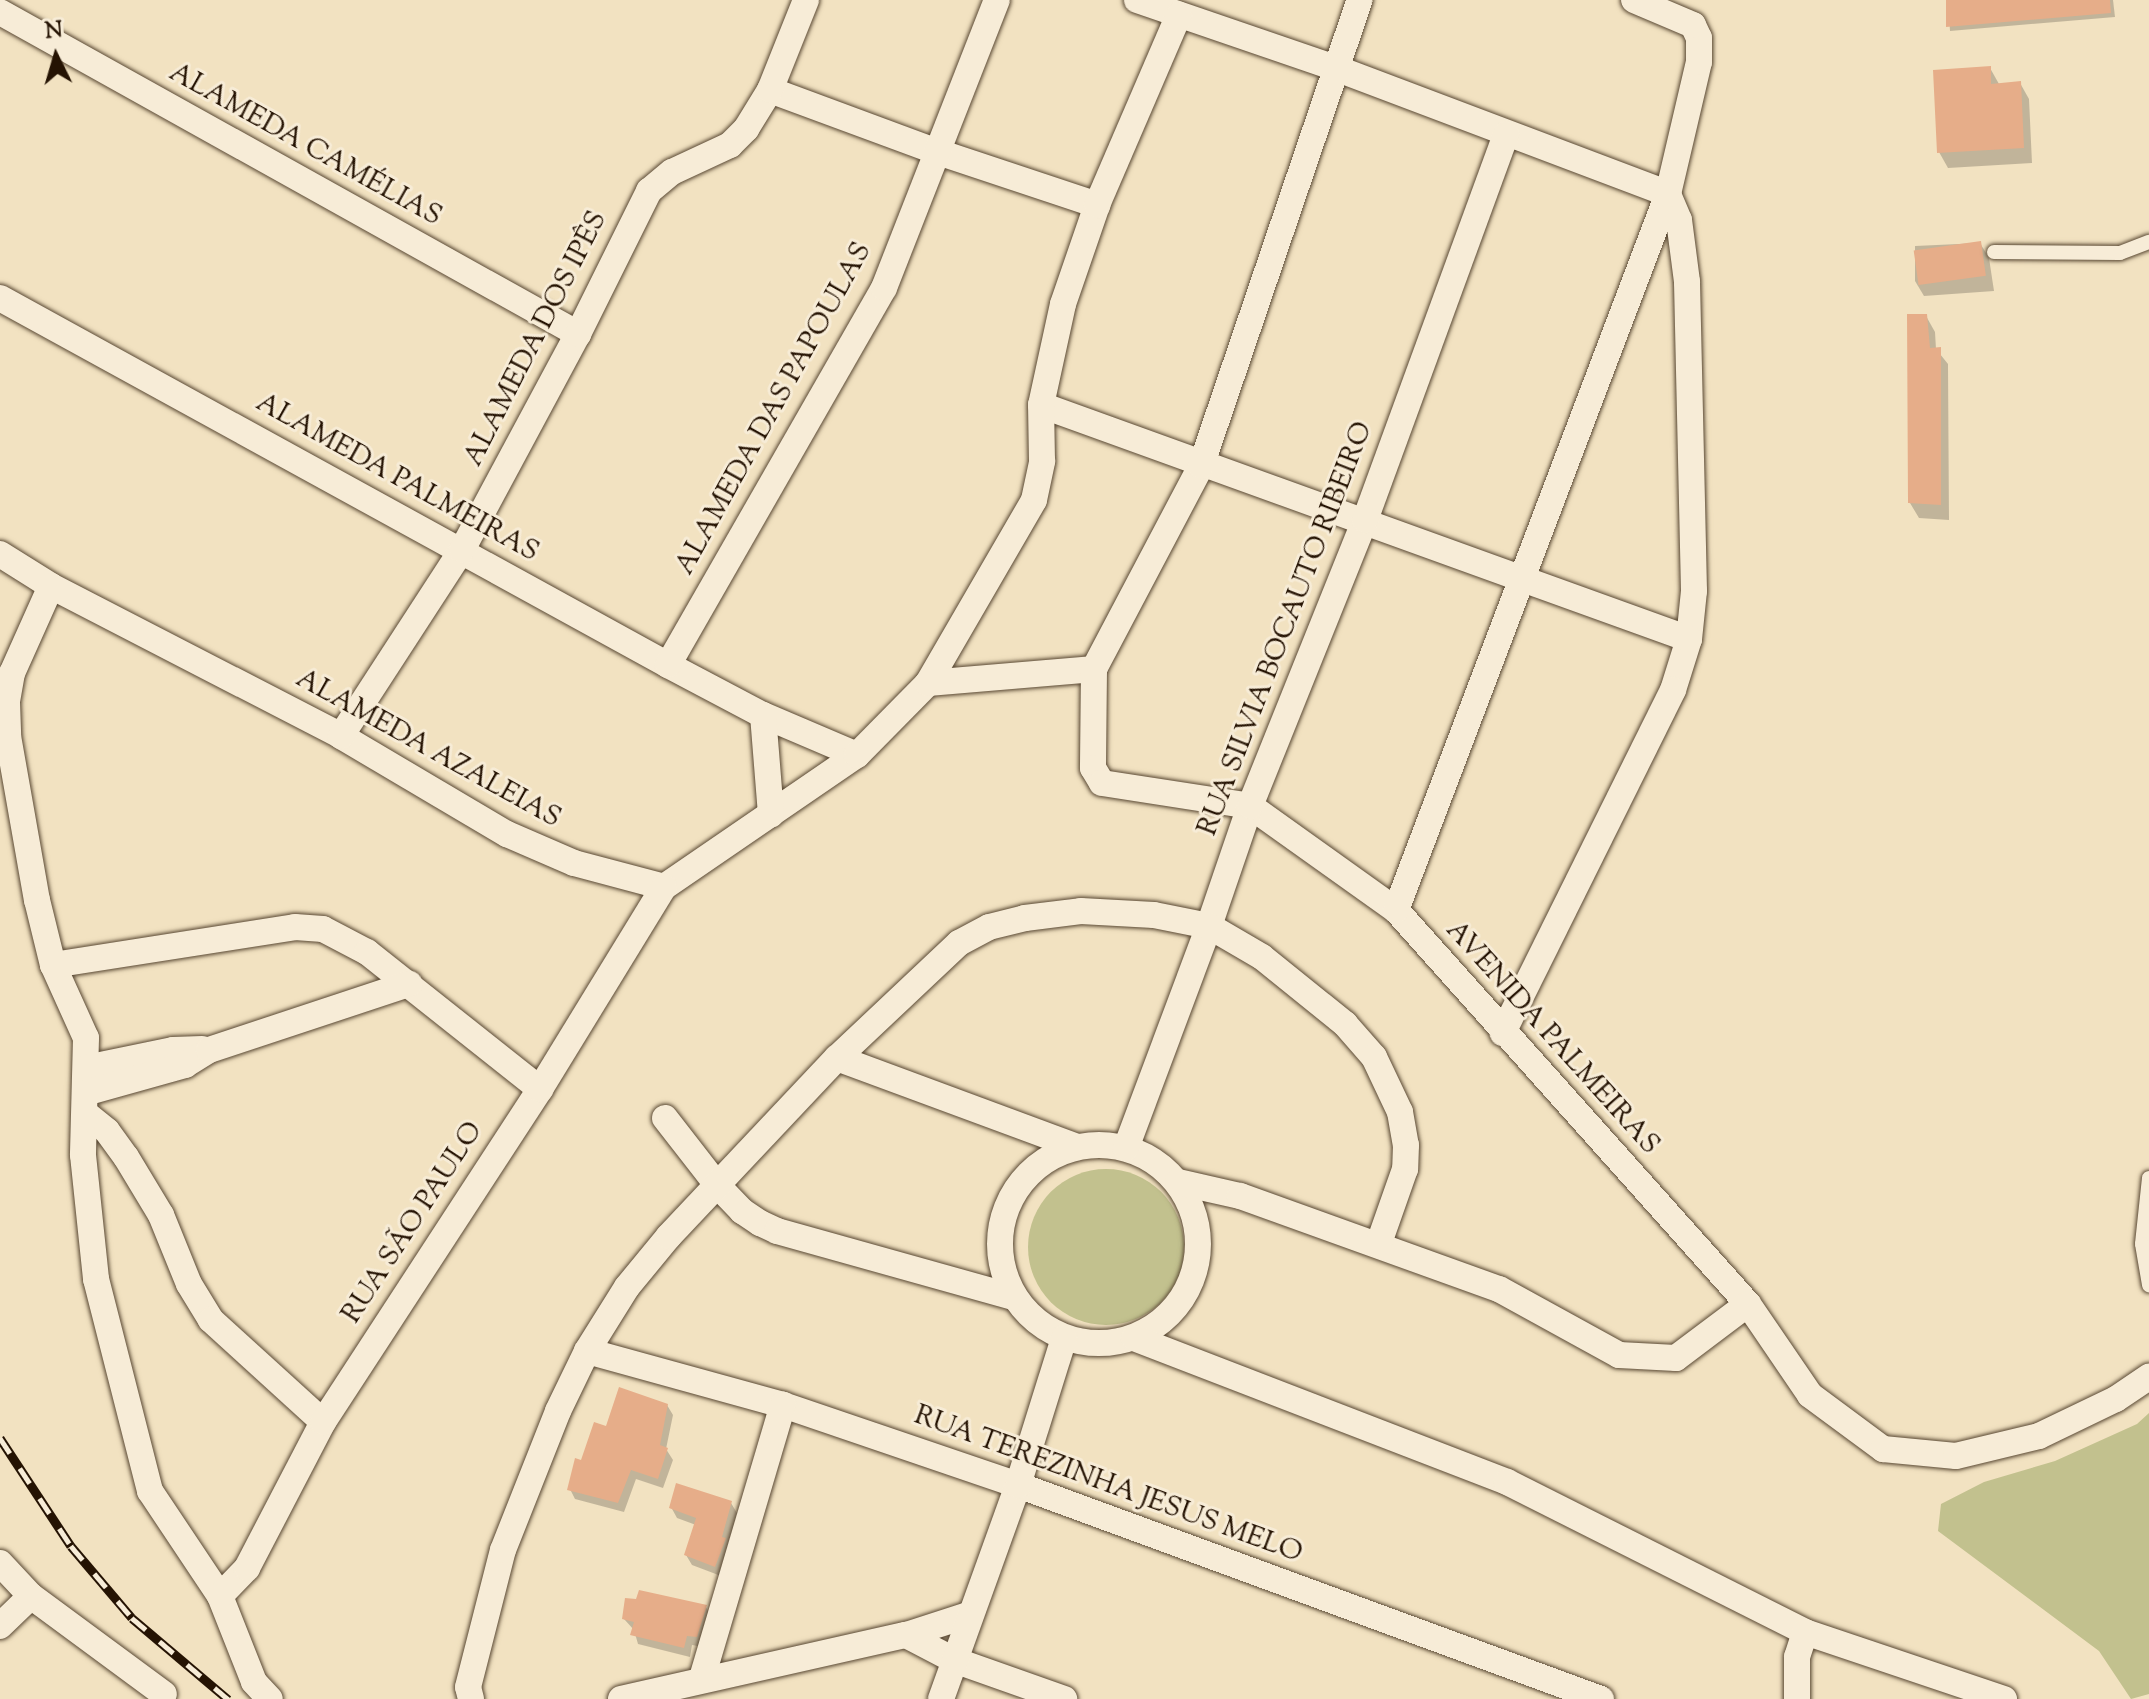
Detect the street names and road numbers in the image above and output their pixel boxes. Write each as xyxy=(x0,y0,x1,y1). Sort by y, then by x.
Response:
street label: ALAMEDA CAMÉLIAS xyxy=(163,56,447,234)
street label: ALAMEDA DOS IPÊS xyxy=(457,206,615,472)
street label: ALAMEDA DAS PAPOULAS xyxy=(668,237,880,581)
street label: ALAMEDA PALMEIRAS xyxy=(250,386,544,570)
street label: RUA SILVIA BOCAUTO RIBEIRO xyxy=(1191,417,1381,841)
street label: ALAMEDA AZALEIAS xyxy=(290,662,566,836)
street label: AVENIDA PALMEIRAS xyxy=(1438,914,1666,1162)
street label: RUA SÃO PAULO xyxy=(335,1116,491,1330)
street label: RUA TEREZINHA JESUS MELO xyxy=(909,1399,1307,1571)

